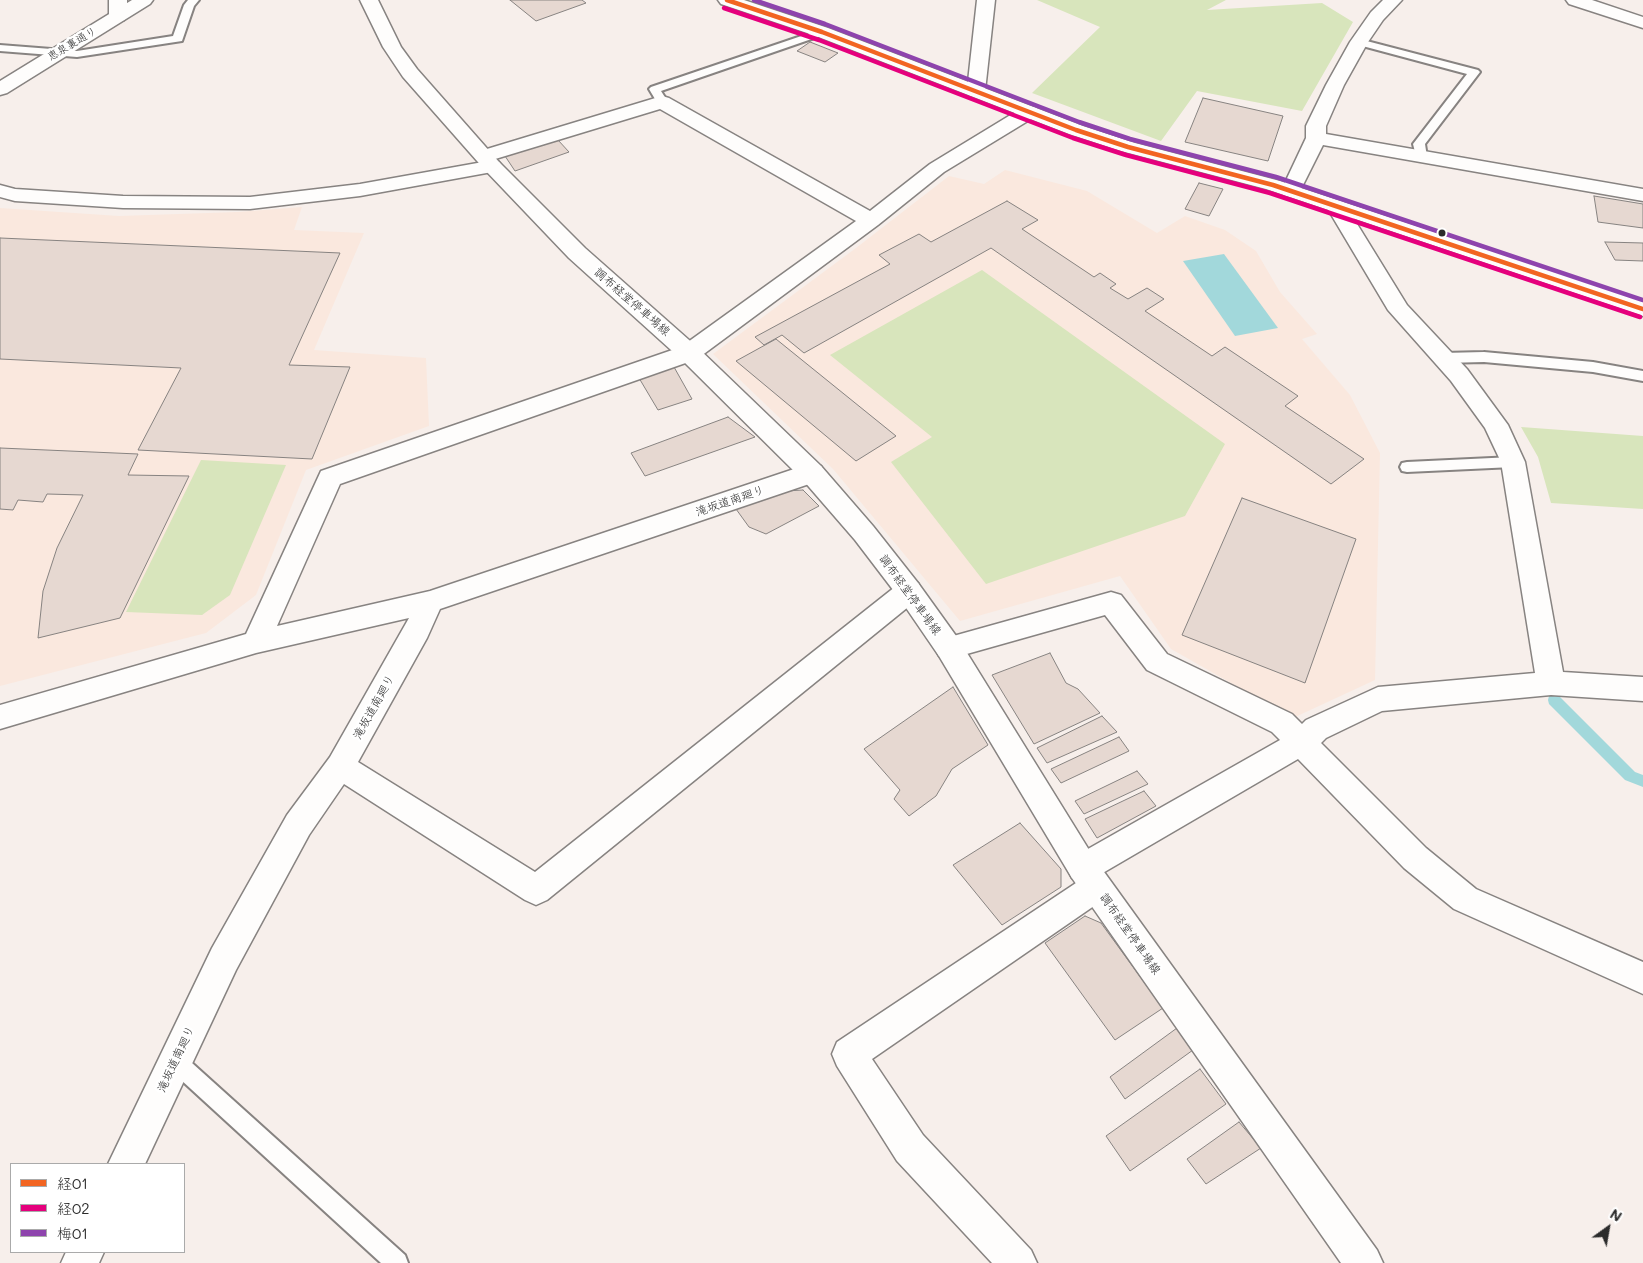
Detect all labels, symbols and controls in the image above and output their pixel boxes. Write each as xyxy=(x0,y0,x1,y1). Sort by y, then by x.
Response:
street label: 恵泉裏通り xyxy=(45,24,99,64)
unlabelled marker xyxy=(1437,228,1447,238)
street label: 調布経堂停車場線 xyxy=(591,265,673,339)
street label: 滝坂道南廻り xyxy=(694,482,766,520)
street label: 調布経堂停車場線 xyxy=(876,552,944,638)
street label: 滝坂道南廻り xyxy=(350,672,398,742)
street label: 調布経堂停車場線 xyxy=(1097,891,1163,977)
street label: 滝坂道南廻り xyxy=(154,1023,198,1095)
legend xyxy=(10,1163,185,1253)
text: 経01 xyxy=(57,1173,88,1193)
text: 経02 xyxy=(57,1198,90,1218)
north arrow xyxy=(1583,1203,1633,1253)
text: N xyxy=(1607,1204,1626,1226)
text: 梅01 xyxy=(57,1223,88,1243)

